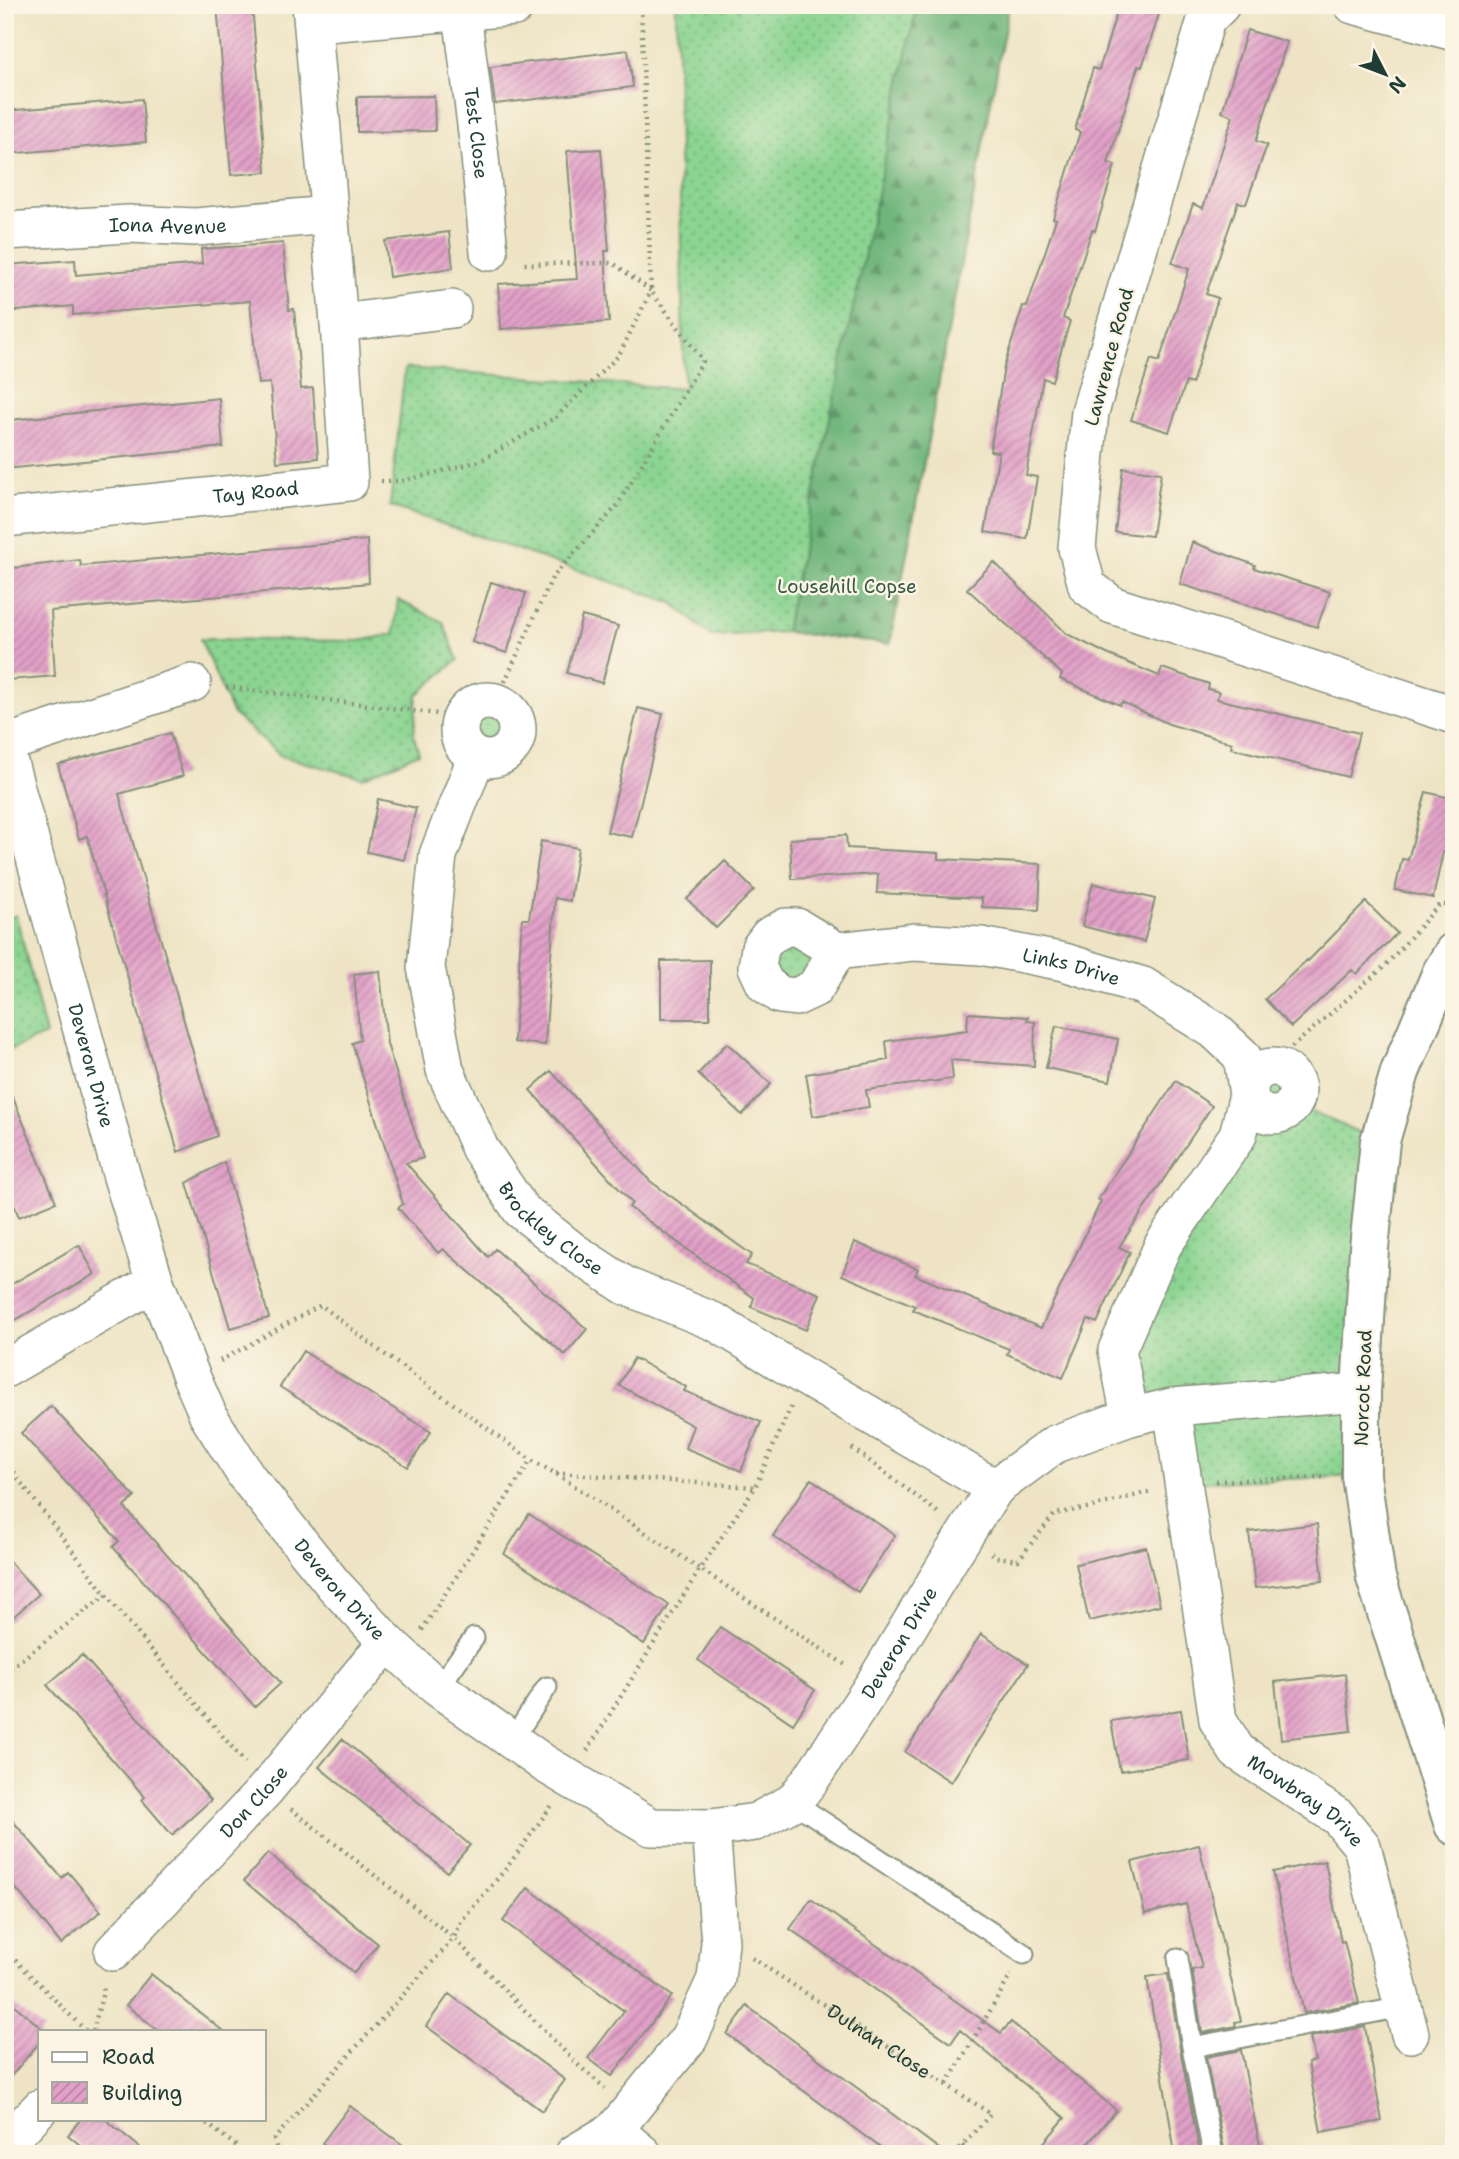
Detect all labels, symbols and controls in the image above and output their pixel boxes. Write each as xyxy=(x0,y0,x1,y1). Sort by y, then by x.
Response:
north arrow xyxy=(1350,38,1420,108)
text: N xyxy=(1383,71,1412,99)
street label: Test Close xyxy=(459,86,495,180)
street label: Iona Avenue xyxy=(108,211,228,240)
street label: Lawrence Road xyxy=(1079,285,1139,429)
street label: Tay Road xyxy=(212,475,300,509)
park label: Lousehill Copse xyxy=(777,574,917,599)
street label: Links Drive xyxy=(1021,942,1123,991)
street label: Deveron Drive xyxy=(63,1001,120,1130)
street label: Brockley Close xyxy=(493,1177,608,1281)
street label: Norcot Road xyxy=(1348,1329,1378,1447)
street label: Deveron Drive xyxy=(289,1533,391,1645)
street label: Deveron Drive xyxy=(855,1582,943,1704)
street label: Mowbray Drive xyxy=(1243,1749,1370,1852)
street label: Don Close xyxy=(214,1760,293,1843)
street label: Dulnan Close xyxy=(823,1998,936,2084)
legend xyxy=(38,2030,266,2120)
text: Road xyxy=(102,2043,155,2071)
text: Building xyxy=(102,2079,182,2107)

